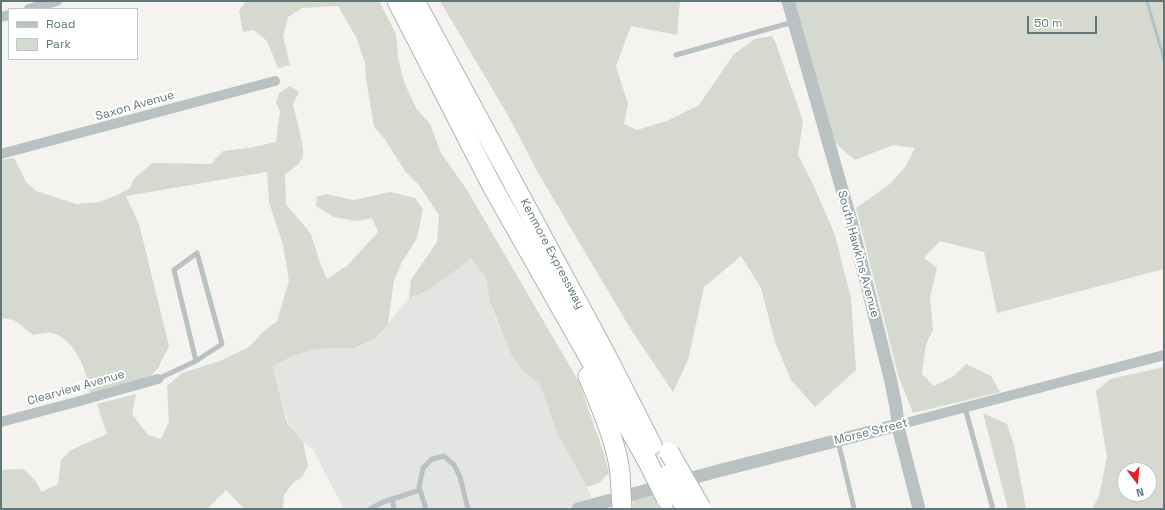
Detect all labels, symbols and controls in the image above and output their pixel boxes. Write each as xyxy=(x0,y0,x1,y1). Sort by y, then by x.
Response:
legend xyxy=(8,8,138,60)
scale bar xyxy=(1029,8,1099,34)
text: 50 m xyxy=(1034,15,1062,31)
text: Road xyxy=(46,16,75,32)
text: Park xyxy=(46,36,71,52)
street label: Saxon Avenue xyxy=(94,88,176,124)
street label: South Hawkins Avenue xyxy=(834,189,882,319)
street label: Kenmore Expressway xyxy=(517,196,587,312)
street label: Clearview Avenue xyxy=(26,367,126,409)
street label: Morse Street xyxy=(833,416,909,448)
north arrow xyxy=(1117,462,1157,502)
text: N xyxy=(1135,485,1146,500)

